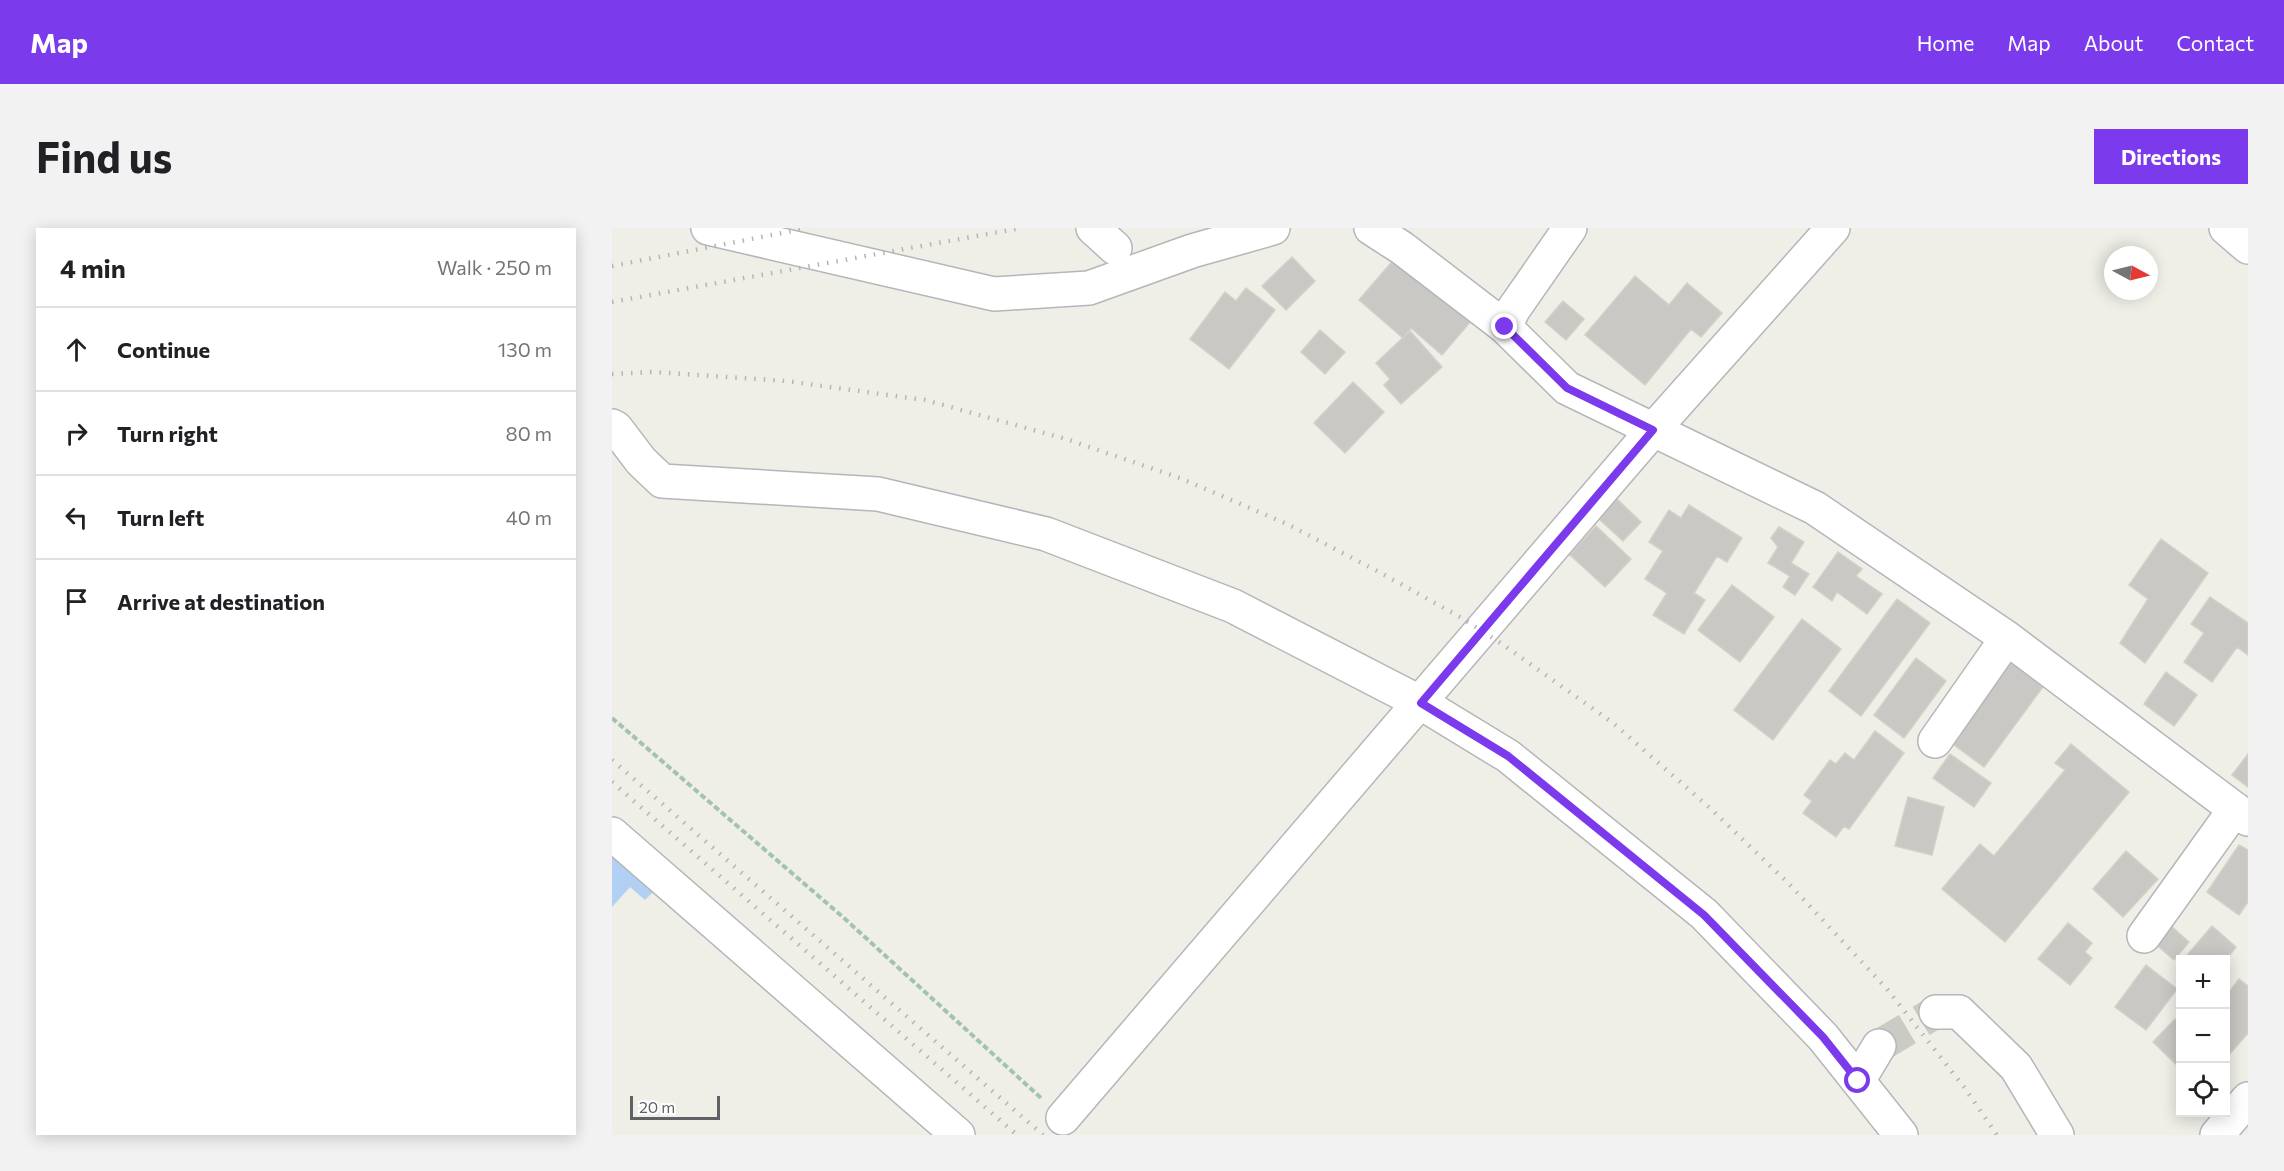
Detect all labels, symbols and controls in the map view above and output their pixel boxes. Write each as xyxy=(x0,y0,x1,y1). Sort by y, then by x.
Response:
text: Map xyxy=(30,25,88,59)
text: Home xyxy=(1917,30,1974,55)
text: Map xyxy=(2007,30,2051,55)
text: About xyxy=(2084,30,2143,55)
text: Contact xyxy=(2176,30,2254,55)
button: Directions xyxy=(2094,129,2248,184)
text: Find us xyxy=(36,130,172,182)
north arrow xyxy=(2104,246,2158,300)
text: 4 min xyxy=(60,252,126,283)
text: Walk · 250 m xyxy=(437,255,552,279)
route end xyxy=(1491,313,1517,339)
icon: ahead xyxy=(60,333,93,366)
text: Continue xyxy=(117,336,210,363)
text: 130 m xyxy=(498,337,552,361)
icon: right xyxy=(60,417,93,450)
text: Turn right xyxy=(117,420,218,447)
text: 80 m xyxy=(506,421,552,445)
icon: left xyxy=(60,501,93,534)
text: Turn left xyxy=(117,504,204,531)
text: 40 m xyxy=(506,505,552,529)
icon: arrive xyxy=(60,585,93,618)
text: Arrive at destination xyxy=(117,588,325,615)
map controls xyxy=(2176,955,2230,1117)
button: + xyxy=(2176,955,2230,1009)
button: − xyxy=(2176,1009,2230,1063)
button: locate xyxy=(2176,1063,2230,1117)
route start xyxy=(1844,1067,1870,1093)
scale bar xyxy=(630,1093,720,1120)
text: 20 m xyxy=(639,1097,675,1116)

